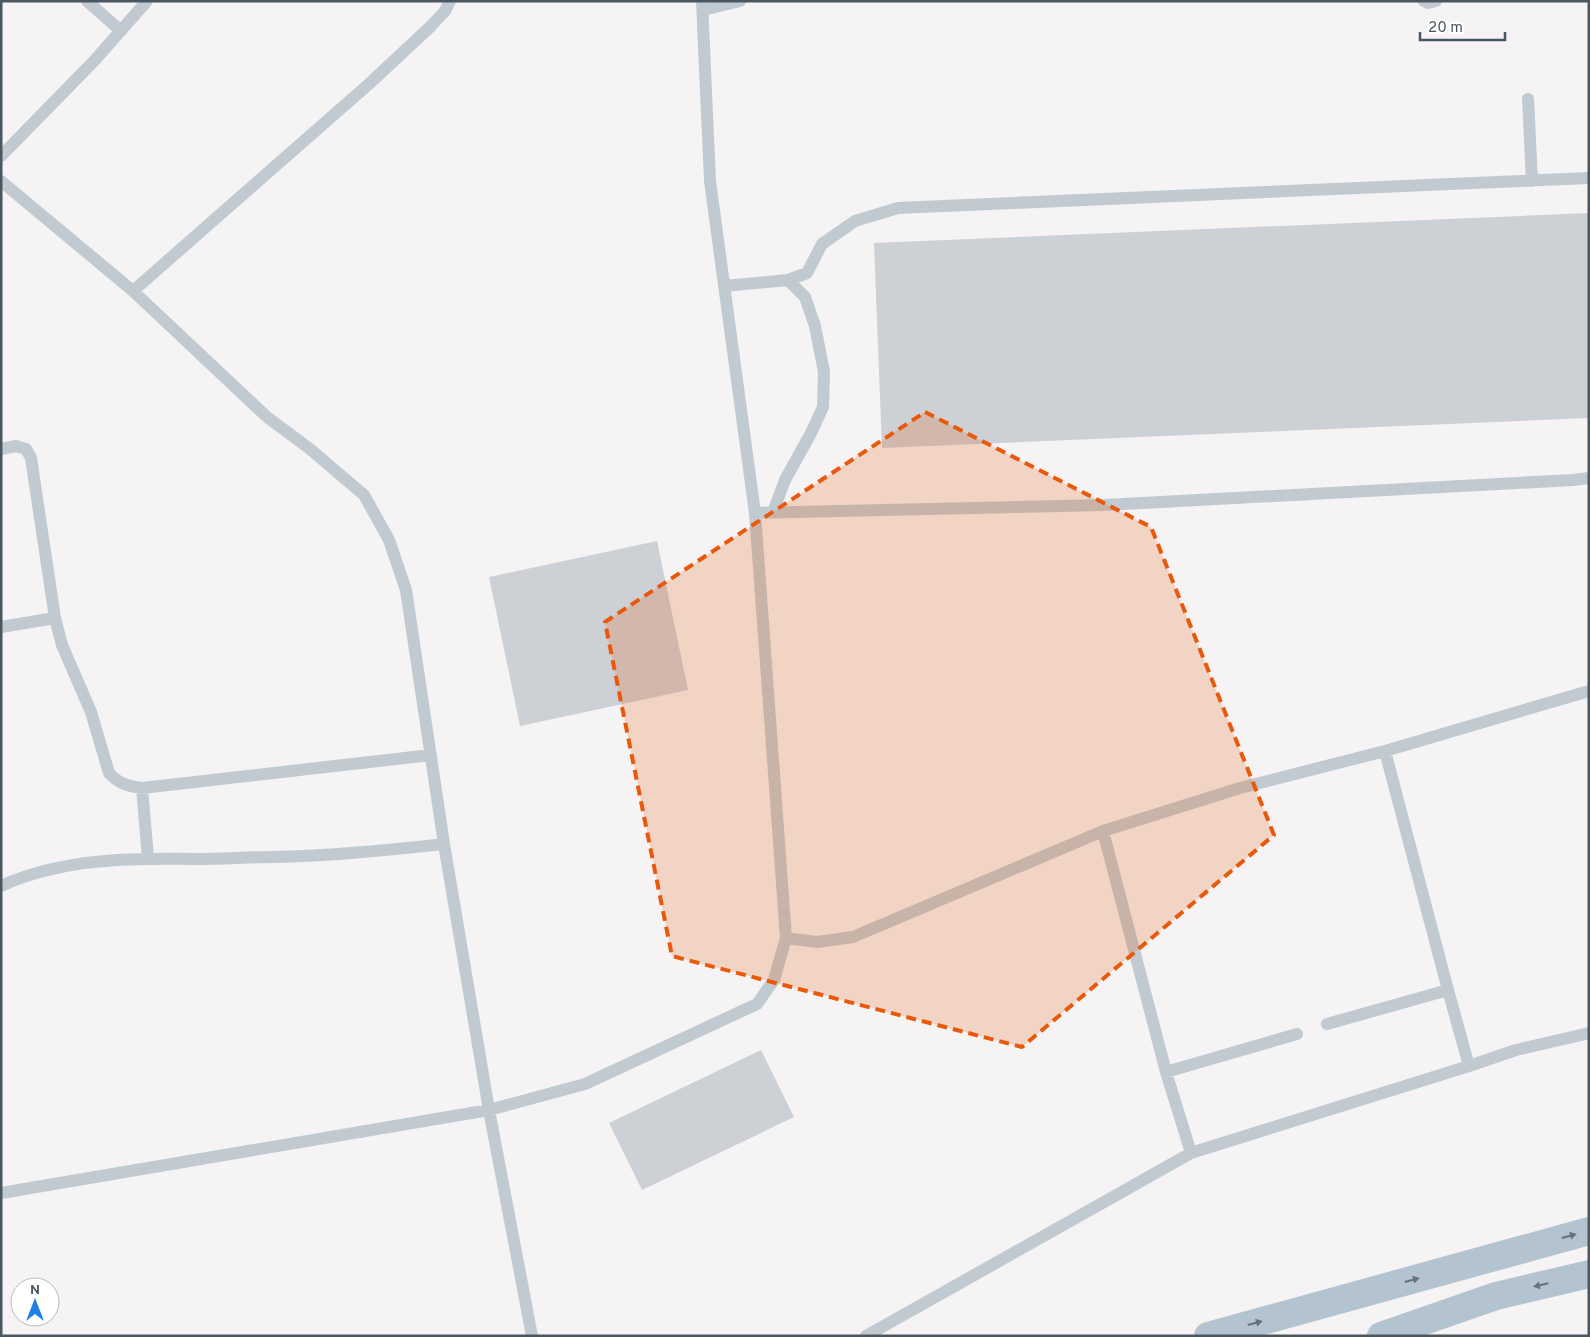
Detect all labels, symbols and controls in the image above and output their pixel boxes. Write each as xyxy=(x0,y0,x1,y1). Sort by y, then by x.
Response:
scale bar xyxy=(1420,10,1505,42)
text: 20 m xyxy=(1428,19,1463,38)
one-way arrow xyxy=(1561,1232,1576,1240)
one-way arrow xyxy=(1405,1275,1420,1283)
north arrow xyxy=(10,1277,60,1327)
one-way arrow xyxy=(1534,1281,1549,1289)
text: N xyxy=(30,1282,40,1299)
one-way arrow xyxy=(1248,1318,1263,1326)

